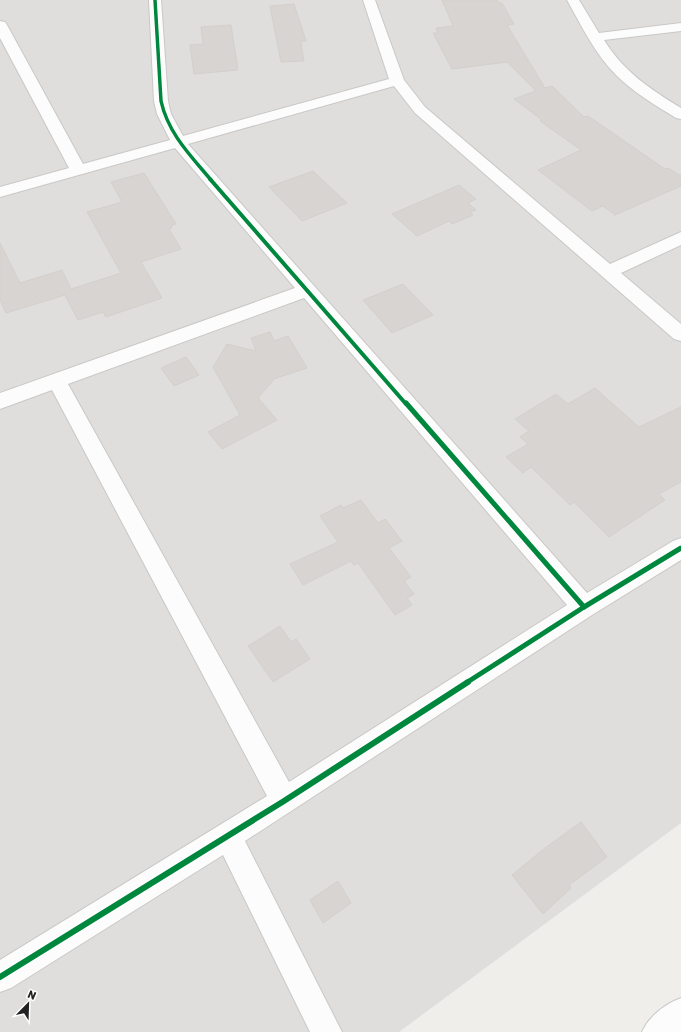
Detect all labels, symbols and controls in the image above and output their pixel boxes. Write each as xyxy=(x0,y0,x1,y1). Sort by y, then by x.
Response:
north arrow xyxy=(8,984,48,1024)
text: N xyxy=(26,988,38,1003)

